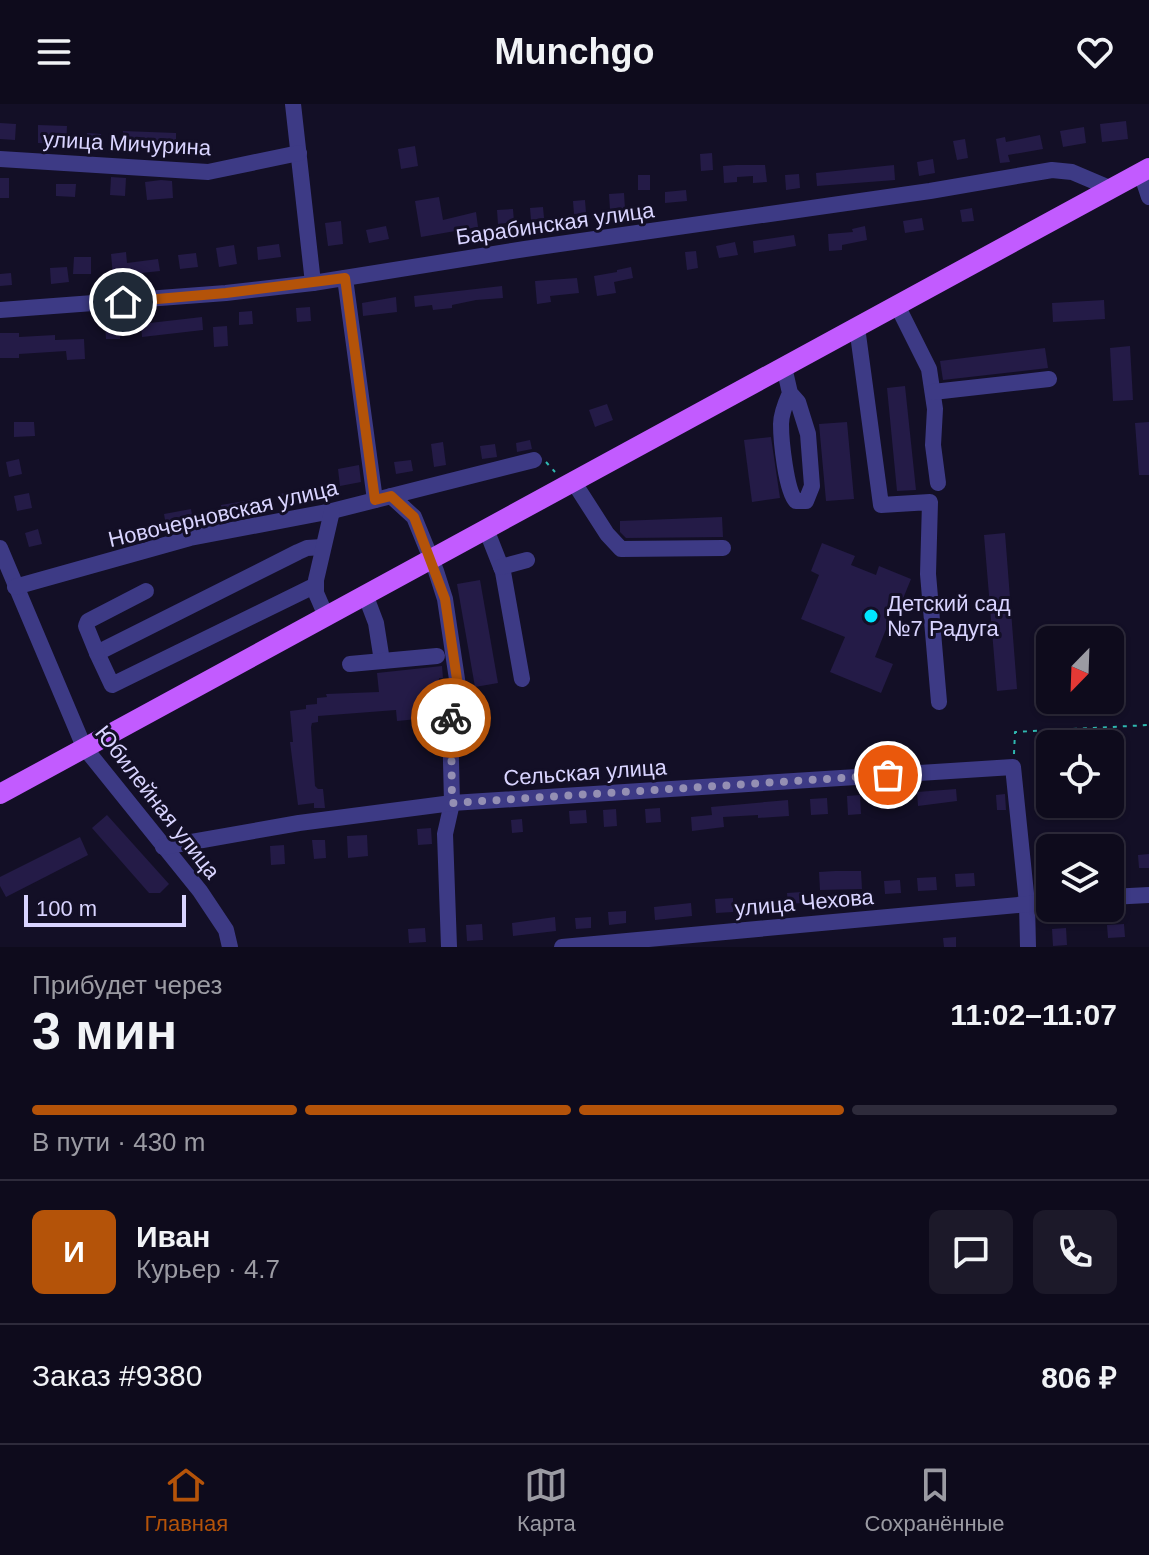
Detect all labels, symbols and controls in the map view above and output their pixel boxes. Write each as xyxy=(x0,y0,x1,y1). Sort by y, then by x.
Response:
icon: menu xyxy=(32,30,76,74)
icon: heart xyxy=(1073,30,1117,74)
text: Munchgo xyxy=(495,31,654,72)
street label: улица Мичурина xyxy=(42,127,212,160)
street label: Барабинская улица xyxy=(454,197,657,250)
pin xyxy=(89,268,157,336)
icon: home xyxy=(101,280,145,324)
street label: Новочерновская улица xyxy=(106,475,341,552)
place label: Детский сад №7 Радуга xyxy=(887,591,1011,641)
marker: Детский сад №7 Радуга xyxy=(862,607,880,625)
north arrow xyxy=(1036,626,1124,714)
map controls xyxy=(1036,626,1124,922)
courier xyxy=(411,678,491,758)
icon: bike xyxy=(429,696,473,740)
street label: Юбилейная улица xyxy=(90,721,226,884)
button: locate xyxy=(1036,730,1124,818)
pin xyxy=(854,741,922,809)
icon: bag xyxy=(866,753,910,797)
street label: Сельская улица xyxy=(503,754,668,791)
button: layers xyxy=(1036,834,1124,922)
street label: улица Чехова xyxy=(733,884,875,921)
scale bar xyxy=(24,891,186,927)
text: 100 m xyxy=(36,896,97,921)
text: Прибудет через xyxy=(32,970,222,1000)
text: 11:02–11:07 xyxy=(950,998,1117,1031)
text: 3 мин xyxy=(32,1002,177,1060)
text: В пути · 430 m xyxy=(32,1127,205,1157)
button: chat xyxy=(929,1210,1013,1294)
button: phone xyxy=(1033,1210,1117,1294)
text: Иван xyxy=(136,1220,210,1253)
text: И xyxy=(63,1235,85,1268)
text: Курьер · 4.7 xyxy=(136,1254,280,1284)
text: Заказ #9380 xyxy=(32,1359,202,1392)
text: 806 ₽ xyxy=(1041,1361,1117,1394)
tab: Главная xyxy=(144,1463,228,1537)
tab: Карта xyxy=(517,1463,576,1537)
tab: Сохранённые xyxy=(865,1463,1005,1537)

